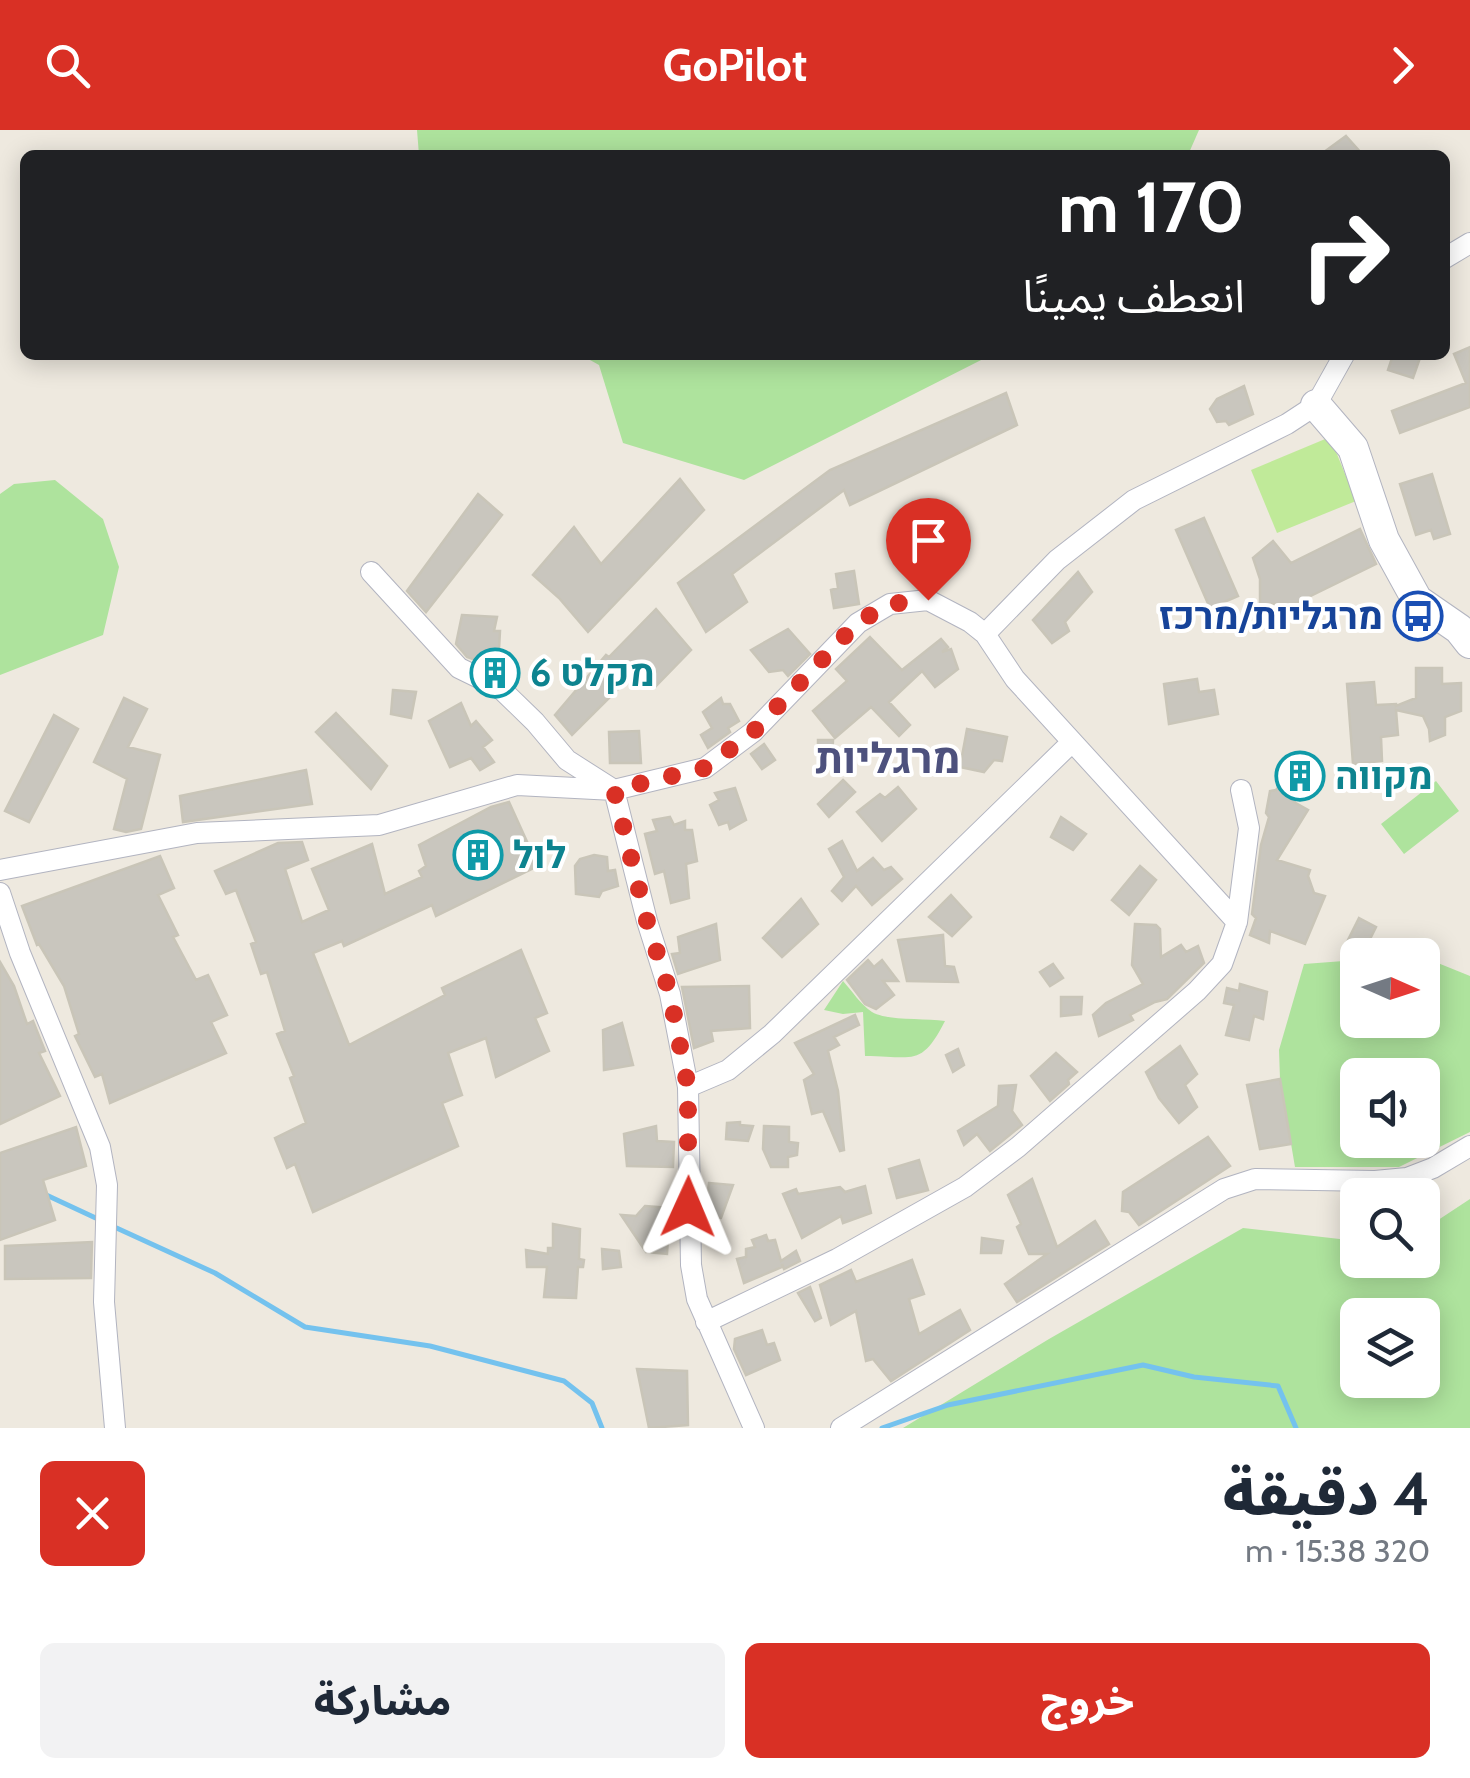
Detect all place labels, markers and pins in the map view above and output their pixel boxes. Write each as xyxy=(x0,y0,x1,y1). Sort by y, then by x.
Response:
pin xyxy=(886,498,971,601)
bus stop icon: מרגליות/מרכז xyxy=(1392,590,1444,642)
place label: מרגליות/מרכז xyxy=(1159,592,1383,639)
building icon: מקלט 6 xyxy=(469,647,521,699)
place label: מקלט 6 xyxy=(530,649,655,696)
building icon: מקווה xyxy=(1274,750,1326,802)
place label: מקווה xyxy=(1335,752,1433,799)
building icon: לול xyxy=(452,829,504,881)
place label: לול xyxy=(513,831,566,878)

